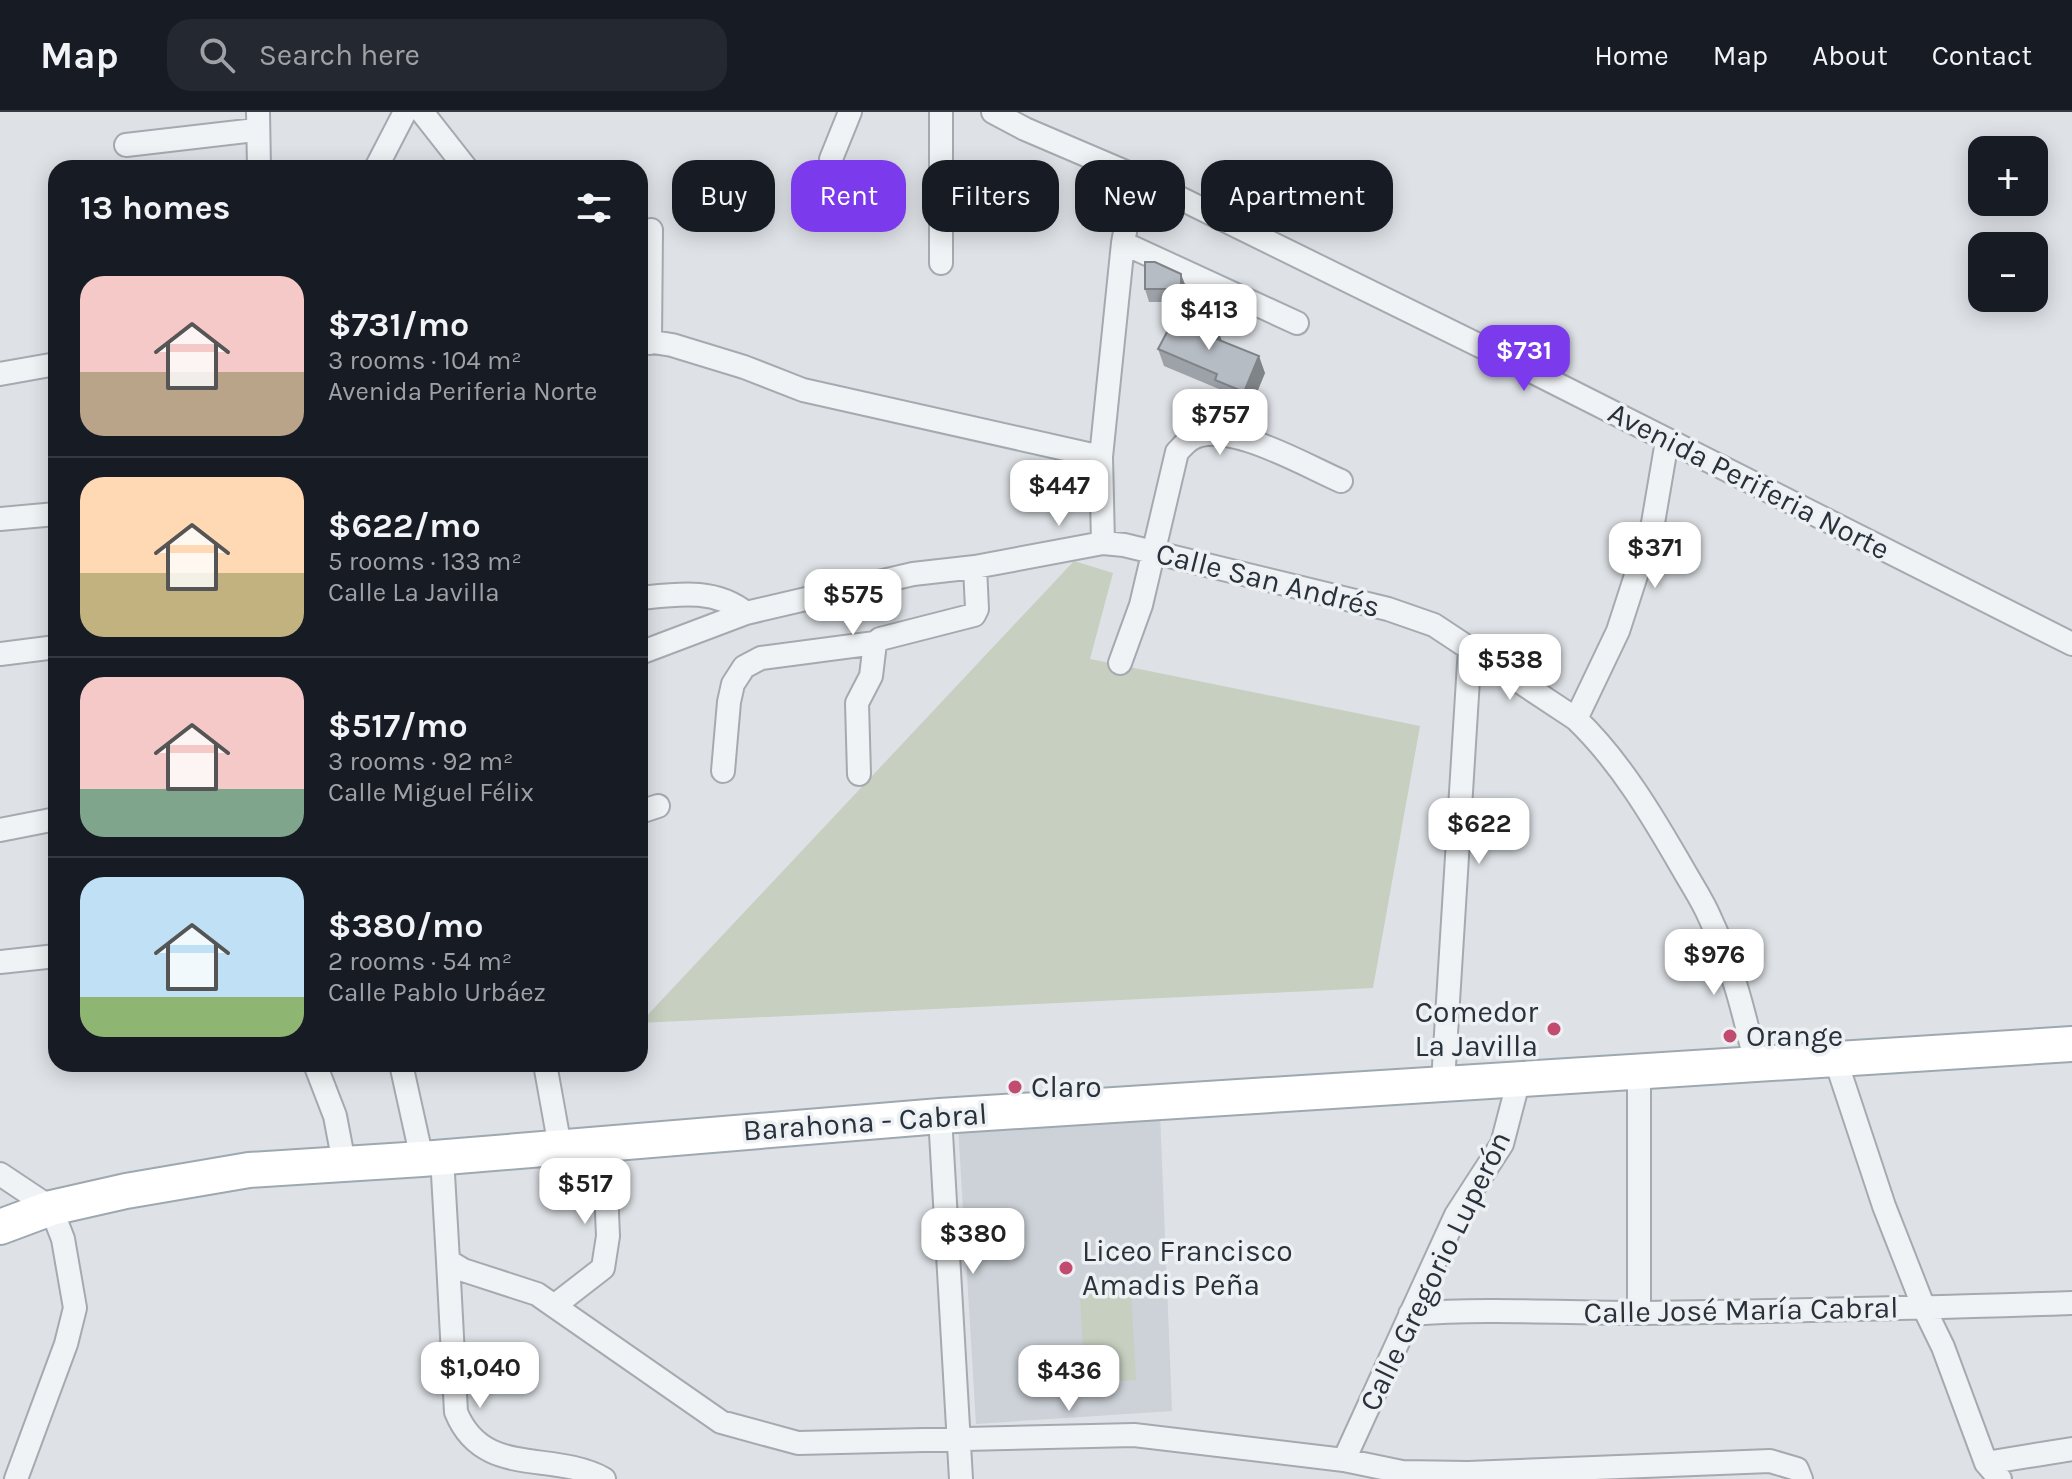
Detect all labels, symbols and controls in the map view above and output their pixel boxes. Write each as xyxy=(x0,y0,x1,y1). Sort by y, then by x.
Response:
search box xyxy=(167,19,727,91)
text: Map xyxy=(40,33,119,78)
icon: search xyxy=(195,33,239,77)
text: Search here xyxy=(259,37,420,73)
text: Home xyxy=(1594,39,1669,72)
text: Map xyxy=(1713,39,1768,72)
text: About xyxy=(1812,39,1888,72)
text: Contact xyxy=(1932,39,2032,72)
map controls xyxy=(1968,136,2048,312)
button: + xyxy=(1968,136,2048,216)
chip: Buy xyxy=(672,160,775,232)
chip: Rent xyxy=(791,160,906,232)
chip: Filters xyxy=(922,160,1059,232)
chip: New xyxy=(1075,160,1185,232)
chip: Apartment xyxy=(1201,160,1393,232)
icon: filters xyxy=(572,186,616,230)
text: 13 homes xyxy=(80,188,231,228)
button: − xyxy=(1968,232,2048,312)
pin: $413 xyxy=(1162,284,1256,352)
text: $413 xyxy=(1180,294,1238,325)
text: $731/mo xyxy=(328,305,469,345)
icon: home xyxy=(144,308,240,404)
pin: $731 xyxy=(1477,325,1571,393)
text: $731 xyxy=(1496,335,1552,366)
text: 3 rooms · 104 m² xyxy=(328,345,522,376)
text: Avenida Periferia Norte xyxy=(328,376,597,407)
pin: $757 xyxy=(1173,389,1267,457)
street label: Avenida Periferia Norte xyxy=(1602,394,1896,568)
text: $757 xyxy=(1191,399,1249,430)
pin: $447 xyxy=(1012,460,1106,528)
text: $447 xyxy=(1028,470,1090,501)
text: $622/mo xyxy=(328,506,481,546)
icon: home xyxy=(144,509,240,605)
pin: $371 xyxy=(1608,522,1702,590)
text: $371 xyxy=(1627,532,1683,563)
street label: Calle San Andrés xyxy=(1152,535,1384,625)
text: 5 rooms · 133 m² xyxy=(328,546,522,577)
pin: $575 xyxy=(806,569,900,637)
text: Calle La Javilla xyxy=(328,577,499,608)
text: $575 xyxy=(822,579,884,610)
pin: $538 xyxy=(1463,634,1557,702)
text: $538 xyxy=(1477,644,1543,675)
text: $517/mo xyxy=(328,706,468,746)
icon: home xyxy=(144,709,240,805)
text: 3 rooms · 92 m² xyxy=(328,746,513,777)
text: Calle Miguel Félix xyxy=(328,777,534,808)
pin: $622 xyxy=(1432,798,1526,866)
text: $622 xyxy=(1446,808,1512,839)
text: $380/mo xyxy=(328,906,484,946)
icon: home xyxy=(144,909,240,1005)
pin: $976 xyxy=(1667,929,1761,997)
text: $976 xyxy=(1683,939,1745,970)
text: 2 rooms · 54 m² xyxy=(328,946,512,977)
text: Calle Pablo Urbáez xyxy=(328,977,546,1008)
place label: Comedor La Javilla xyxy=(1414,994,1538,1064)
place label: Orange xyxy=(1746,1018,1843,1054)
marker: Comedor La Javilla xyxy=(1545,1020,1563,1038)
marker: Orange xyxy=(1721,1027,1739,1045)
place label: Claro xyxy=(1031,1069,1102,1105)
marker: Claro xyxy=(1006,1078,1024,1096)
street label: Barahona - Cabral xyxy=(742,1096,988,1148)
street label: Calle Gregorio Luperón xyxy=(1352,1125,1518,1417)
pin: $517 xyxy=(538,1158,632,1226)
text: $517 xyxy=(557,1168,613,1199)
pin: $380 xyxy=(926,1208,1020,1276)
text: $380 xyxy=(939,1218,1007,1249)
place label: Liceo Francisco Amadis Peña xyxy=(1082,1233,1293,1303)
marker: Liceo Francisco Amadis Peña xyxy=(1057,1259,1075,1277)
street label: Calle José María Cabral xyxy=(1583,1289,1899,1331)
pin: $1,040 xyxy=(415,1342,545,1410)
pin: $436 xyxy=(1022,1345,1116,1413)
text: $1,040 xyxy=(439,1352,521,1383)
text: $436 xyxy=(1036,1355,1102,1386)

